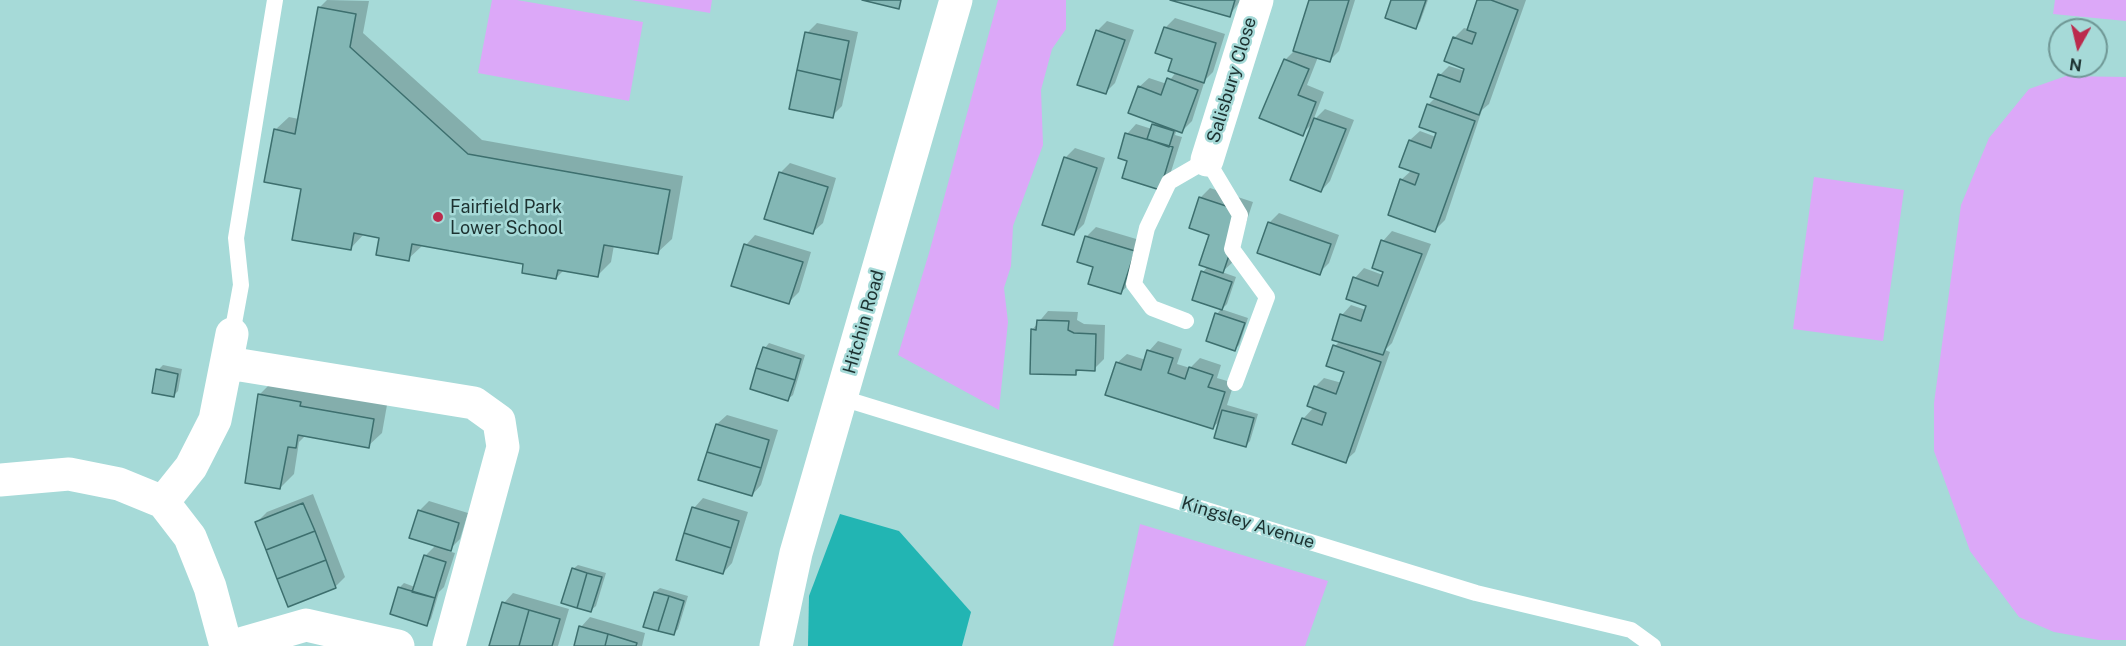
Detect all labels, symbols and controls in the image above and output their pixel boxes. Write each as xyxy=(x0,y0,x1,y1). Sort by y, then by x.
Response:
street label: Salisbury Close xyxy=(1203,15,1261,145)
north arrow xyxy=(2048,18,2108,78)
text: N xyxy=(2068,54,2083,75)
place label: Fairfield Park Lower School xyxy=(450,196,563,238)
marker: Fairfield Park Lower School xyxy=(431,210,445,224)
street label: Hitchin Road xyxy=(839,268,889,376)
street label: Kingsley Avenue xyxy=(1179,492,1317,554)

